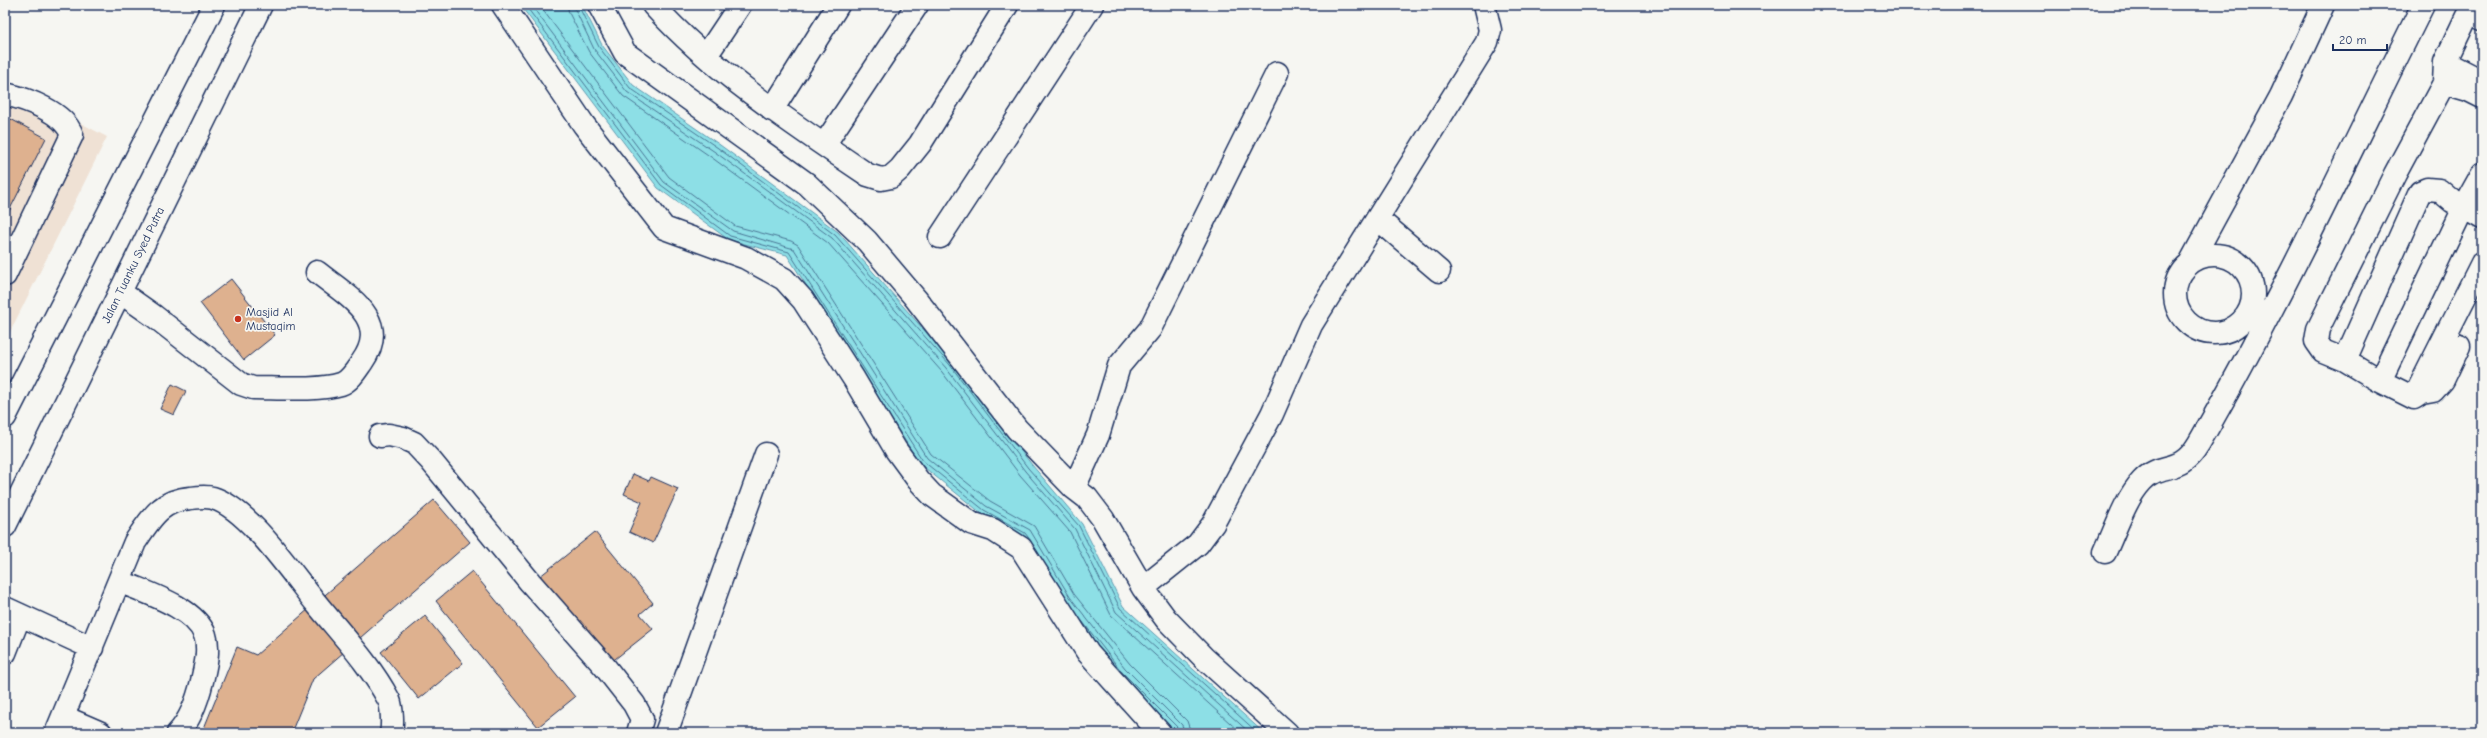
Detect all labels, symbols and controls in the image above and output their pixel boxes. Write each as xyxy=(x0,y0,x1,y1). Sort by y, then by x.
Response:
scale bar xyxy=(2333,26,2387,52)
text: 20 m xyxy=(2339,33,2367,47)
street label: Jalan Tuanku Syed Putra xyxy=(99,205,167,325)
place label: Masjid Al Mustaqim xyxy=(246,305,295,333)
marker: Masjid Al Mustaqim xyxy=(233,314,243,324)

